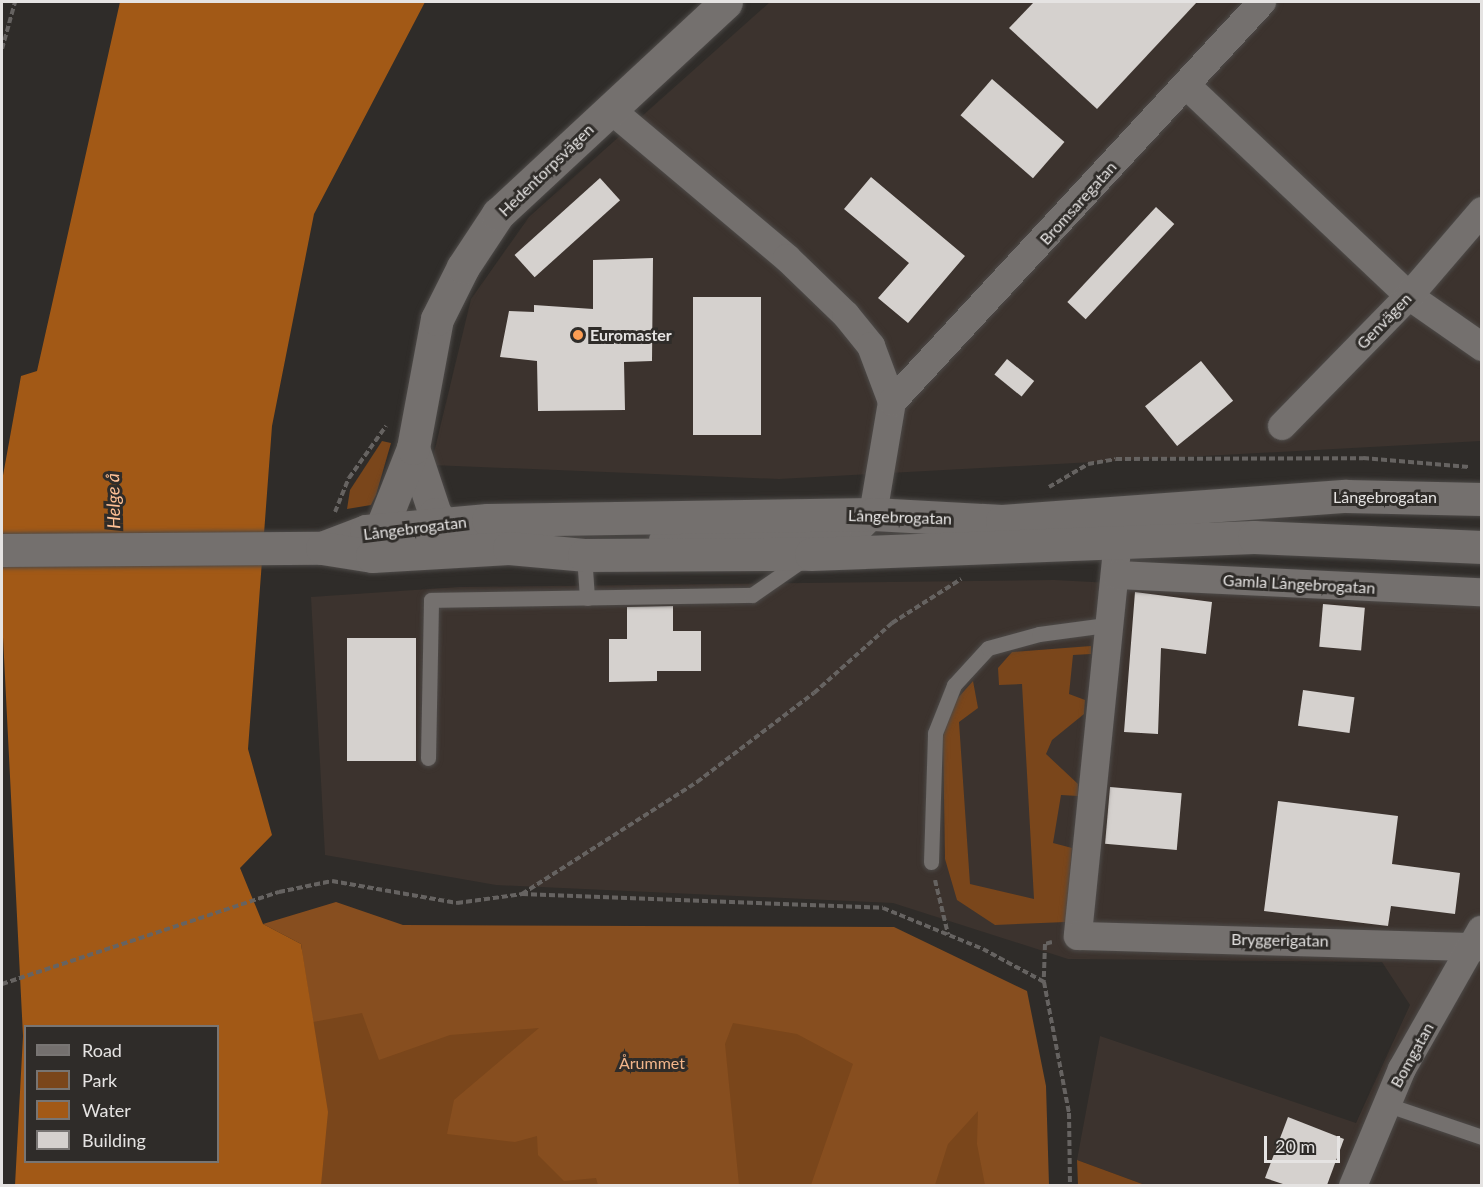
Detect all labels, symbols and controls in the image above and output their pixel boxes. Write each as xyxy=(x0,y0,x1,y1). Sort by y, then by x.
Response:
street label: Hedentorpsvägen xyxy=(495,120,597,220)
street label: Bromsaregatan xyxy=(1036,157,1120,249)
street label: Genvägen xyxy=(1353,289,1415,353)
place label: Euromaster xyxy=(590,325,672,345)
marker: Euromaster xyxy=(571,328,585,342)
water label: Helge å xyxy=(102,473,124,529)
street label: Långebrogatan xyxy=(1333,487,1437,507)
street label: Långebrogatan xyxy=(848,506,952,528)
street label: Långebrogatan xyxy=(362,512,468,544)
street label: Gamla Långebrogatan xyxy=(1222,570,1376,598)
street label: Bryggerigatan xyxy=(1231,930,1329,950)
street label: Bomgatan xyxy=(1386,1019,1438,1091)
legend xyxy=(24,1025,219,1163)
text: Road xyxy=(82,1039,122,1061)
park label: Årummet xyxy=(619,1053,685,1073)
text: Park xyxy=(82,1069,117,1091)
text: Water xyxy=(82,1099,131,1121)
scale bar xyxy=(1267,1124,1344,1162)
text: Building xyxy=(82,1129,146,1151)
text: 20 m xyxy=(1275,1135,1315,1157)

